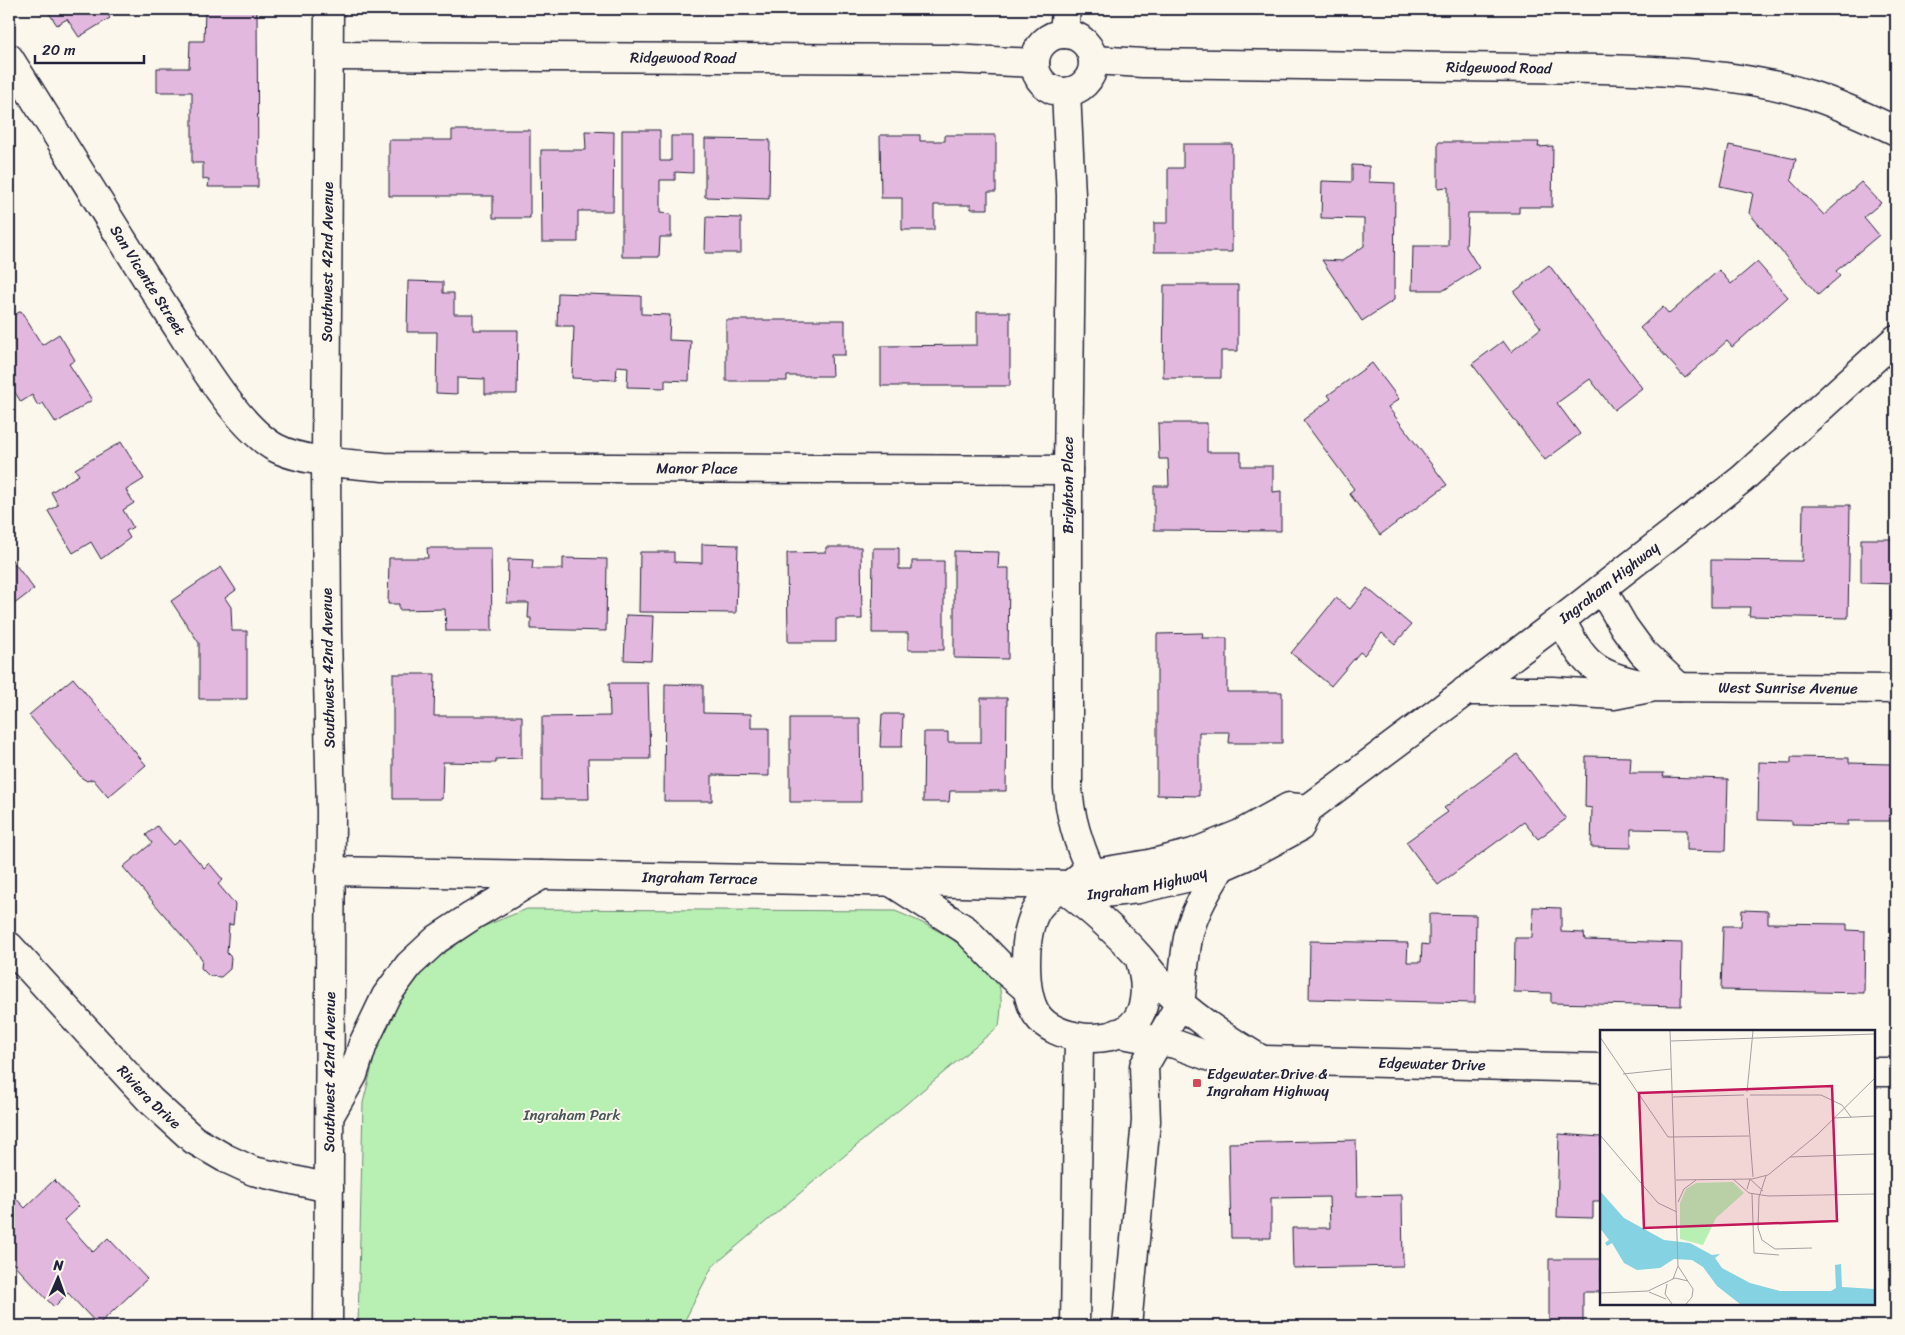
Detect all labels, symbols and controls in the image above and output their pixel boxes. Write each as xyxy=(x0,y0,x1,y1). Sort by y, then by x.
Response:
scale bar xyxy=(35,32,144,64)
text: 20 m xyxy=(42,37,76,63)
street label: Ridgewood Road xyxy=(630,44,737,71)
street label: Ridgewood Road xyxy=(1446,54,1553,81)
street label: Southwest 42nd Avenue xyxy=(314,182,341,342)
street label: San Vicente Street xyxy=(103,220,193,341)
street label: Brighton Place xyxy=(1055,436,1081,534)
street label: Manor Place xyxy=(656,455,738,482)
street label: Ingraham Highway xyxy=(1552,535,1665,631)
street label: Southwest 42nd Avenue xyxy=(314,588,342,748)
street label: West Sunrise Avenue xyxy=(1718,675,1858,702)
street label: Ingraham Highway xyxy=(1085,859,1211,908)
street label: Ingraham Terrace xyxy=(641,864,758,892)
street label: Southwest 42nd Avenue xyxy=(316,992,343,1152)
inset map xyxy=(1600,1030,1875,1305)
street label: Edgewater Drive xyxy=(1378,1050,1486,1078)
street label: Riviera Drive xyxy=(111,1059,187,1136)
place label: Edgewater Drive & Ingraham Highway xyxy=(1206,1061,1329,1104)
marker: Edgewater Drive & Ingraham Highway xyxy=(1191,1077,1203,1089)
park label: Ingraham Park xyxy=(523,1102,621,1128)
north arrow xyxy=(32,1252,82,1302)
text: N xyxy=(52,1253,64,1278)

